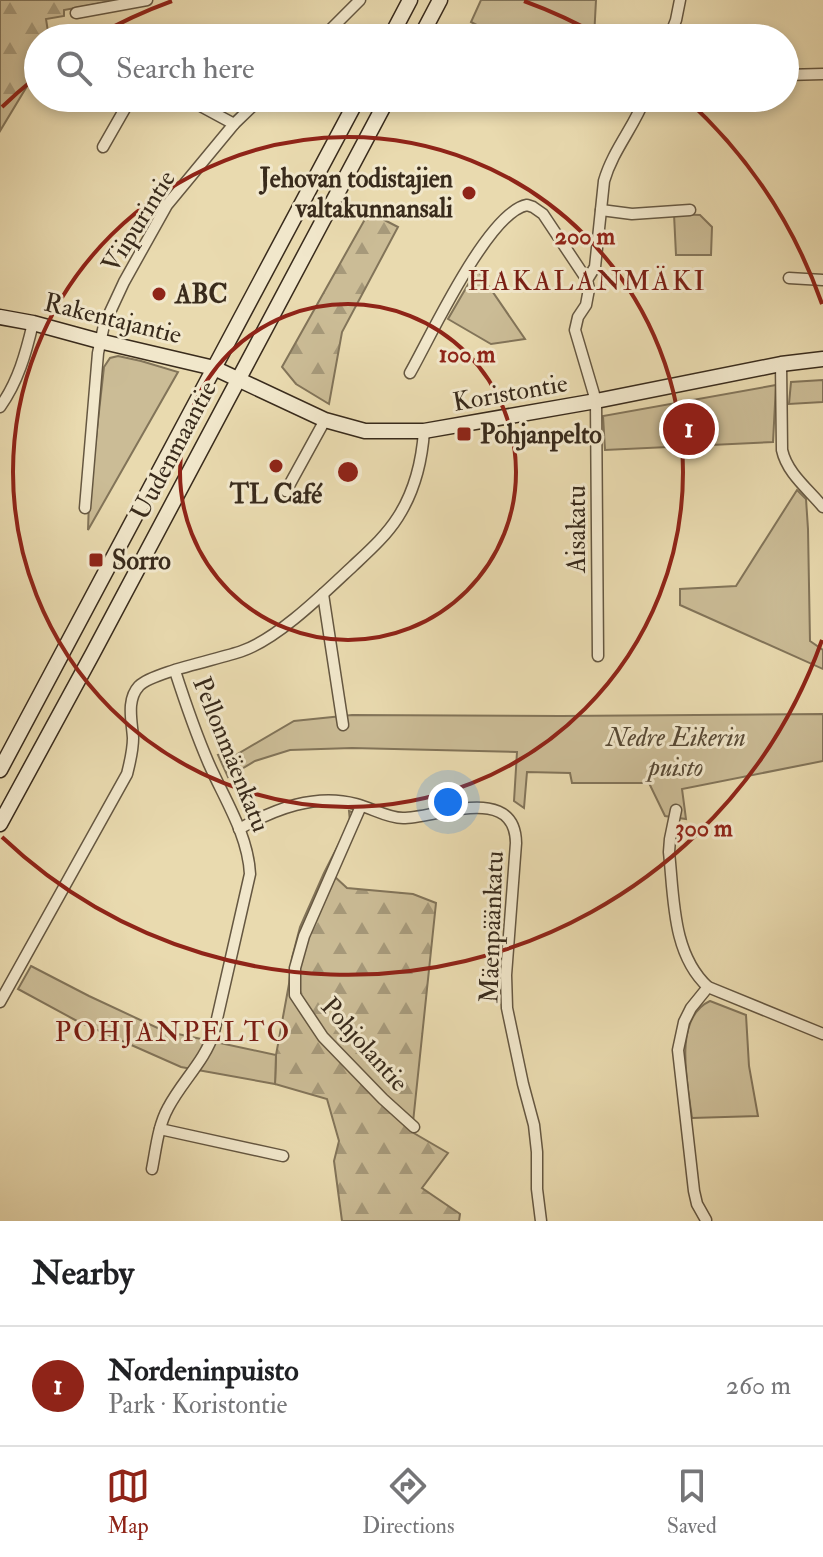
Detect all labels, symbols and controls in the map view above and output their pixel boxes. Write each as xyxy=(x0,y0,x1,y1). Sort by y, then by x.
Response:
search box xyxy=(24,24,799,112)
icon: search xyxy=(52,46,96,90)
text: Search here xyxy=(116,50,255,87)
place label: Jehovan todistajien valtakunnansali xyxy=(258,163,454,225)
street label: Viipurintie xyxy=(95,164,184,279)
marker: Jehovan todistajien valtakunnansali xyxy=(460,184,478,202)
text: 200 m xyxy=(555,221,616,252)
district label: HAKALANMÄKI xyxy=(467,264,707,299)
place label: ABC xyxy=(174,279,228,311)
marker: ABC xyxy=(150,285,168,303)
street label: Rakentajantie xyxy=(41,286,185,352)
text: 100 m xyxy=(439,339,496,370)
street label: Koristontie xyxy=(450,367,570,419)
street label: Uudenmaantie xyxy=(124,375,224,525)
pin: 1 xyxy=(663,399,715,459)
place label: Pohjanpelto xyxy=(480,419,602,452)
marker: Pohjanpelto xyxy=(455,425,473,443)
marker: TL Café xyxy=(267,457,285,475)
centre of rings xyxy=(334,458,362,486)
place label: TL Café xyxy=(229,479,323,511)
street label: Aisakatu xyxy=(561,485,593,574)
place label: Sorro xyxy=(112,545,171,577)
marker: Sorro xyxy=(87,551,105,569)
street label: Pellonmäenkatu xyxy=(185,672,277,837)
park label: Nedre Eikerin puisto xyxy=(604,722,746,784)
your location xyxy=(428,782,468,822)
text: 300 m xyxy=(675,813,733,844)
street label: Mäenpäänkatu xyxy=(473,850,512,1004)
street label: Pohjolantie xyxy=(314,991,415,1098)
district label: POHJANPELTO xyxy=(55,1015,291,1050)
text: Nearby xyxy=(32,1252,134,1295)
text: Nordeninpuisto xyxy=(108,1352,299,1389)
text: 1 xyxy=(53,1370,63,1402)
text: 260 m xyxy=(726,1370,791,1402)
text: Park · Koristontie xyxy=(108,1389,287,1421)
tab: Map xyxy=(106,1464,150,1540)
tab: Directions xyxy=(362,1464,455,1540)
tab: Saved xyxy=(667,1464,717,1540)

